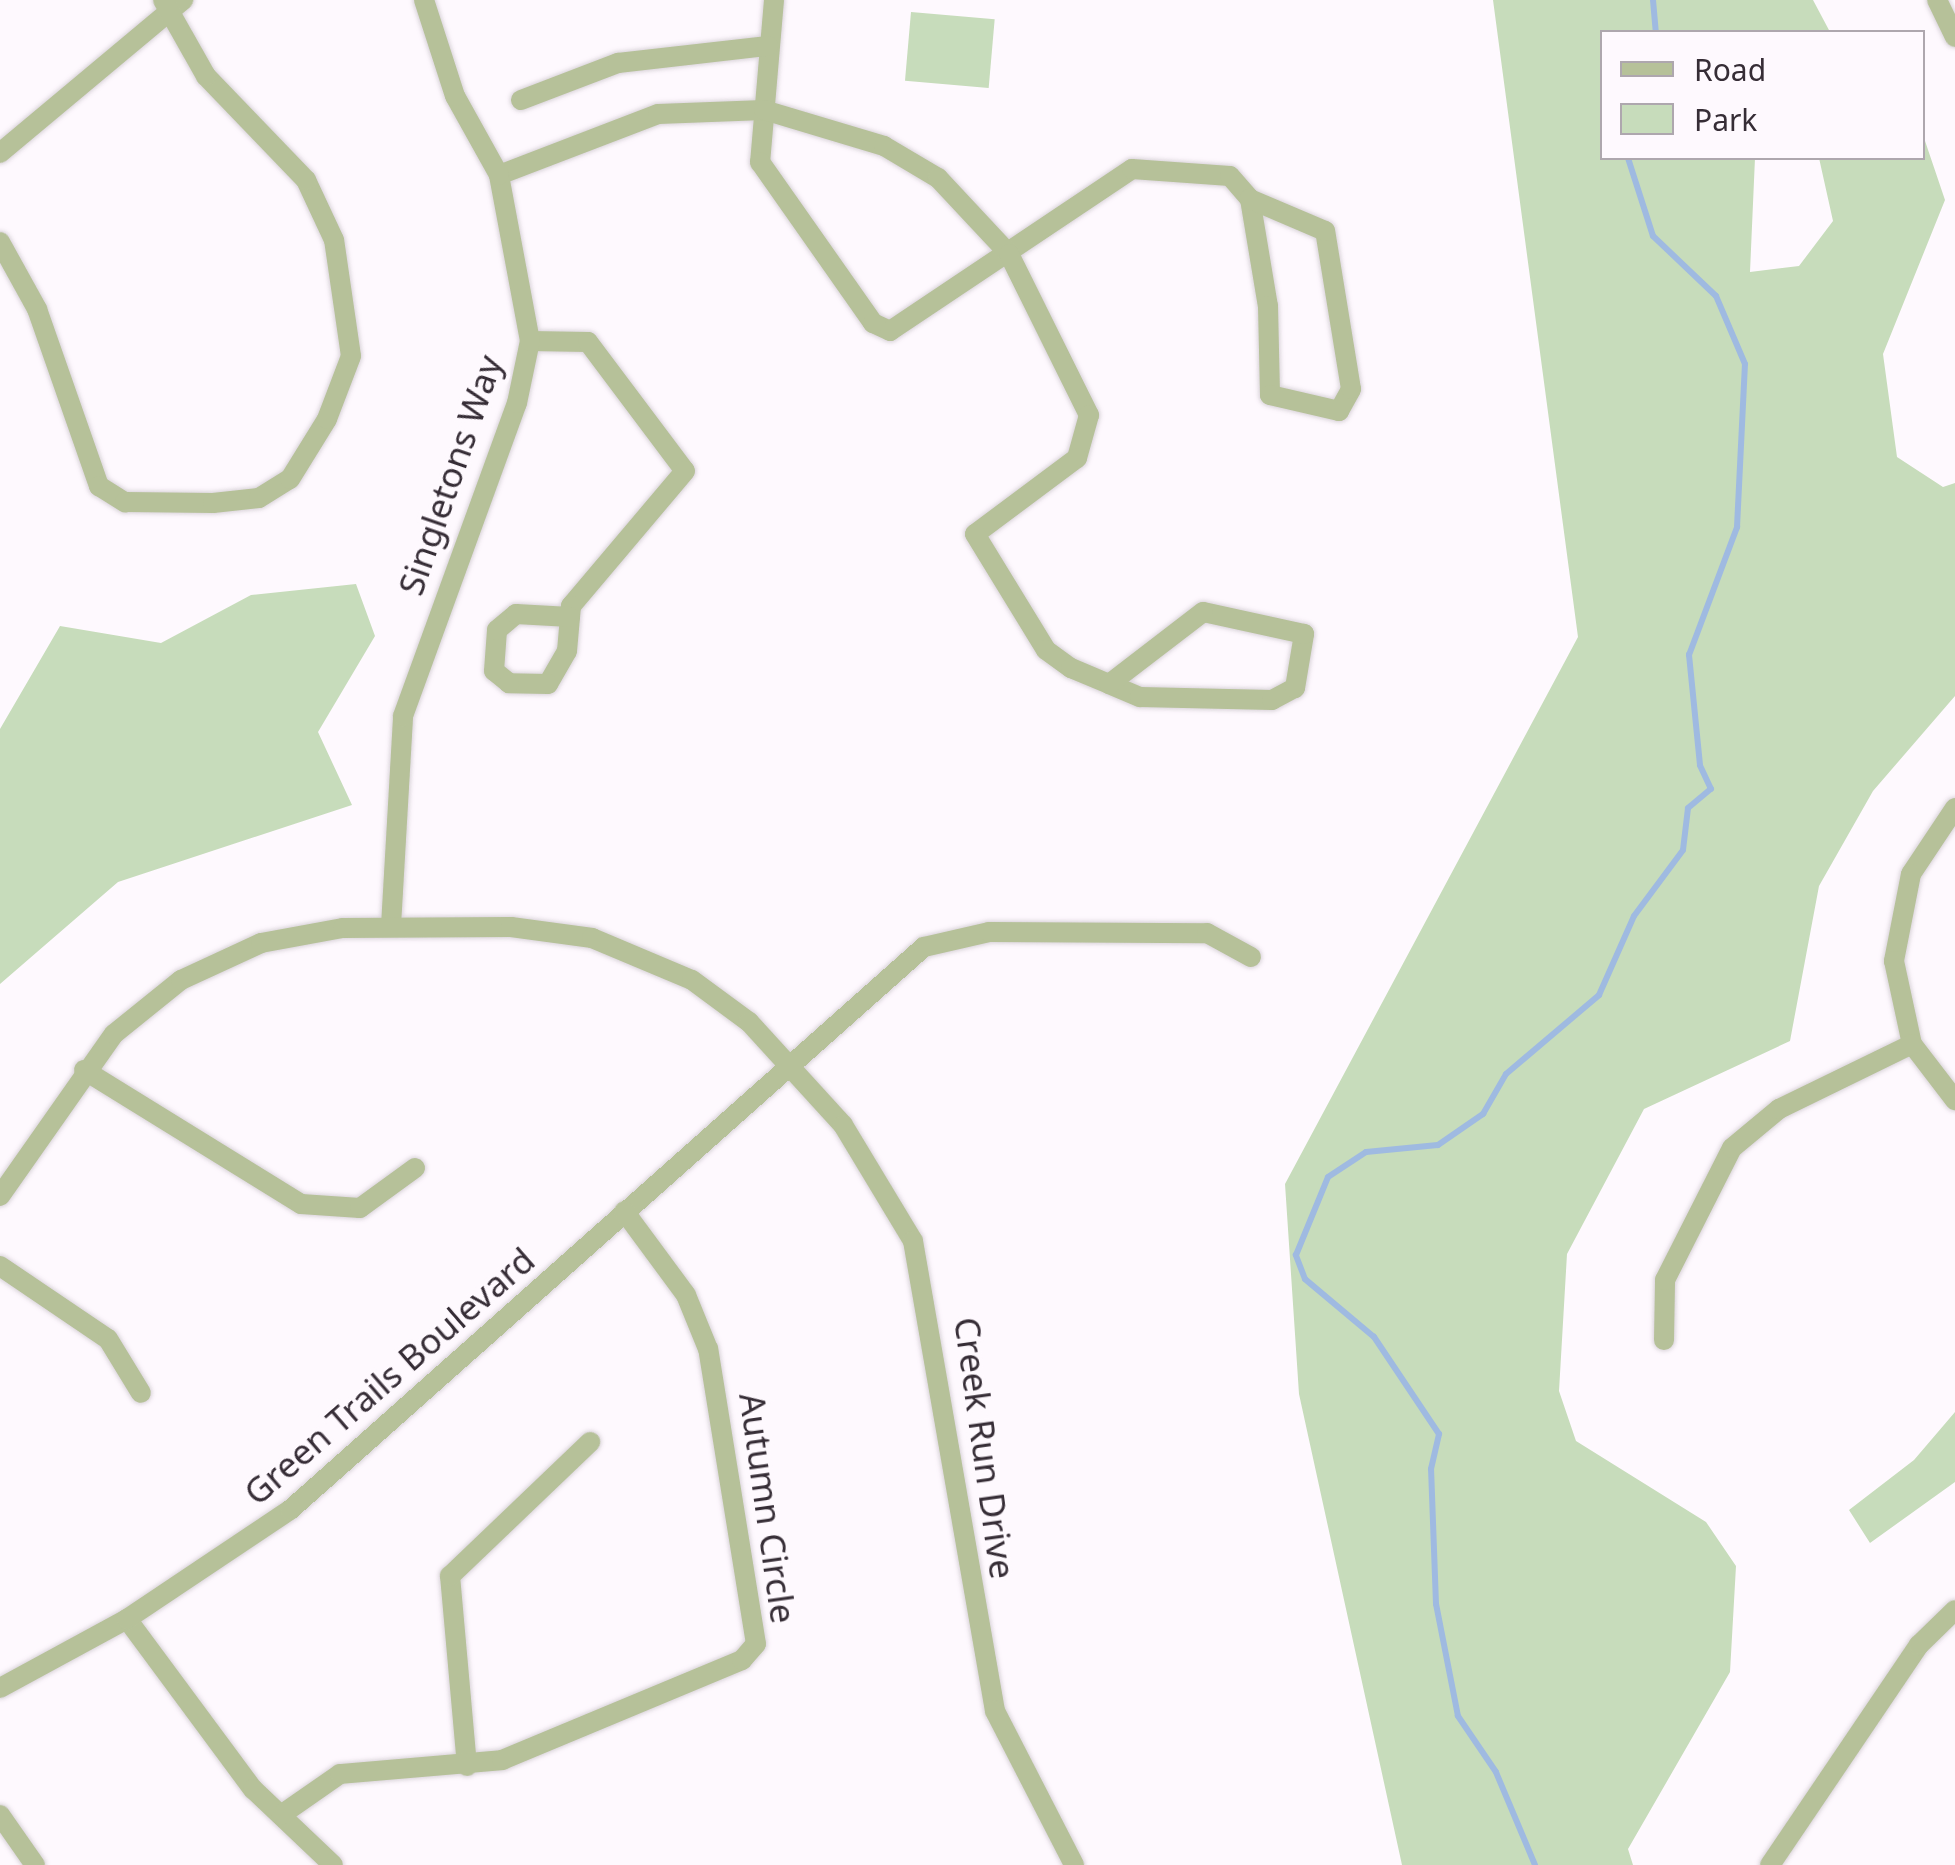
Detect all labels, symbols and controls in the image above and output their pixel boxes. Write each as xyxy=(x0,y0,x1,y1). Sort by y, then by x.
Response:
legend xyxy=(1600,30,1925,160)
text: Road xyxy=(1694,49,1766,90)
text: Park xyxy=(1694,99,1757,140)
street label: Singletons Way xyxy=(389,350,511,600)
street label: Green Trails Boulevard xyxy=(235,1239,543,1513)
street label: Creek Run Drive xyxy=(946,1314,1024,1582)
street label: Autumn Circle xyxy=(731,1390,805,1626)

